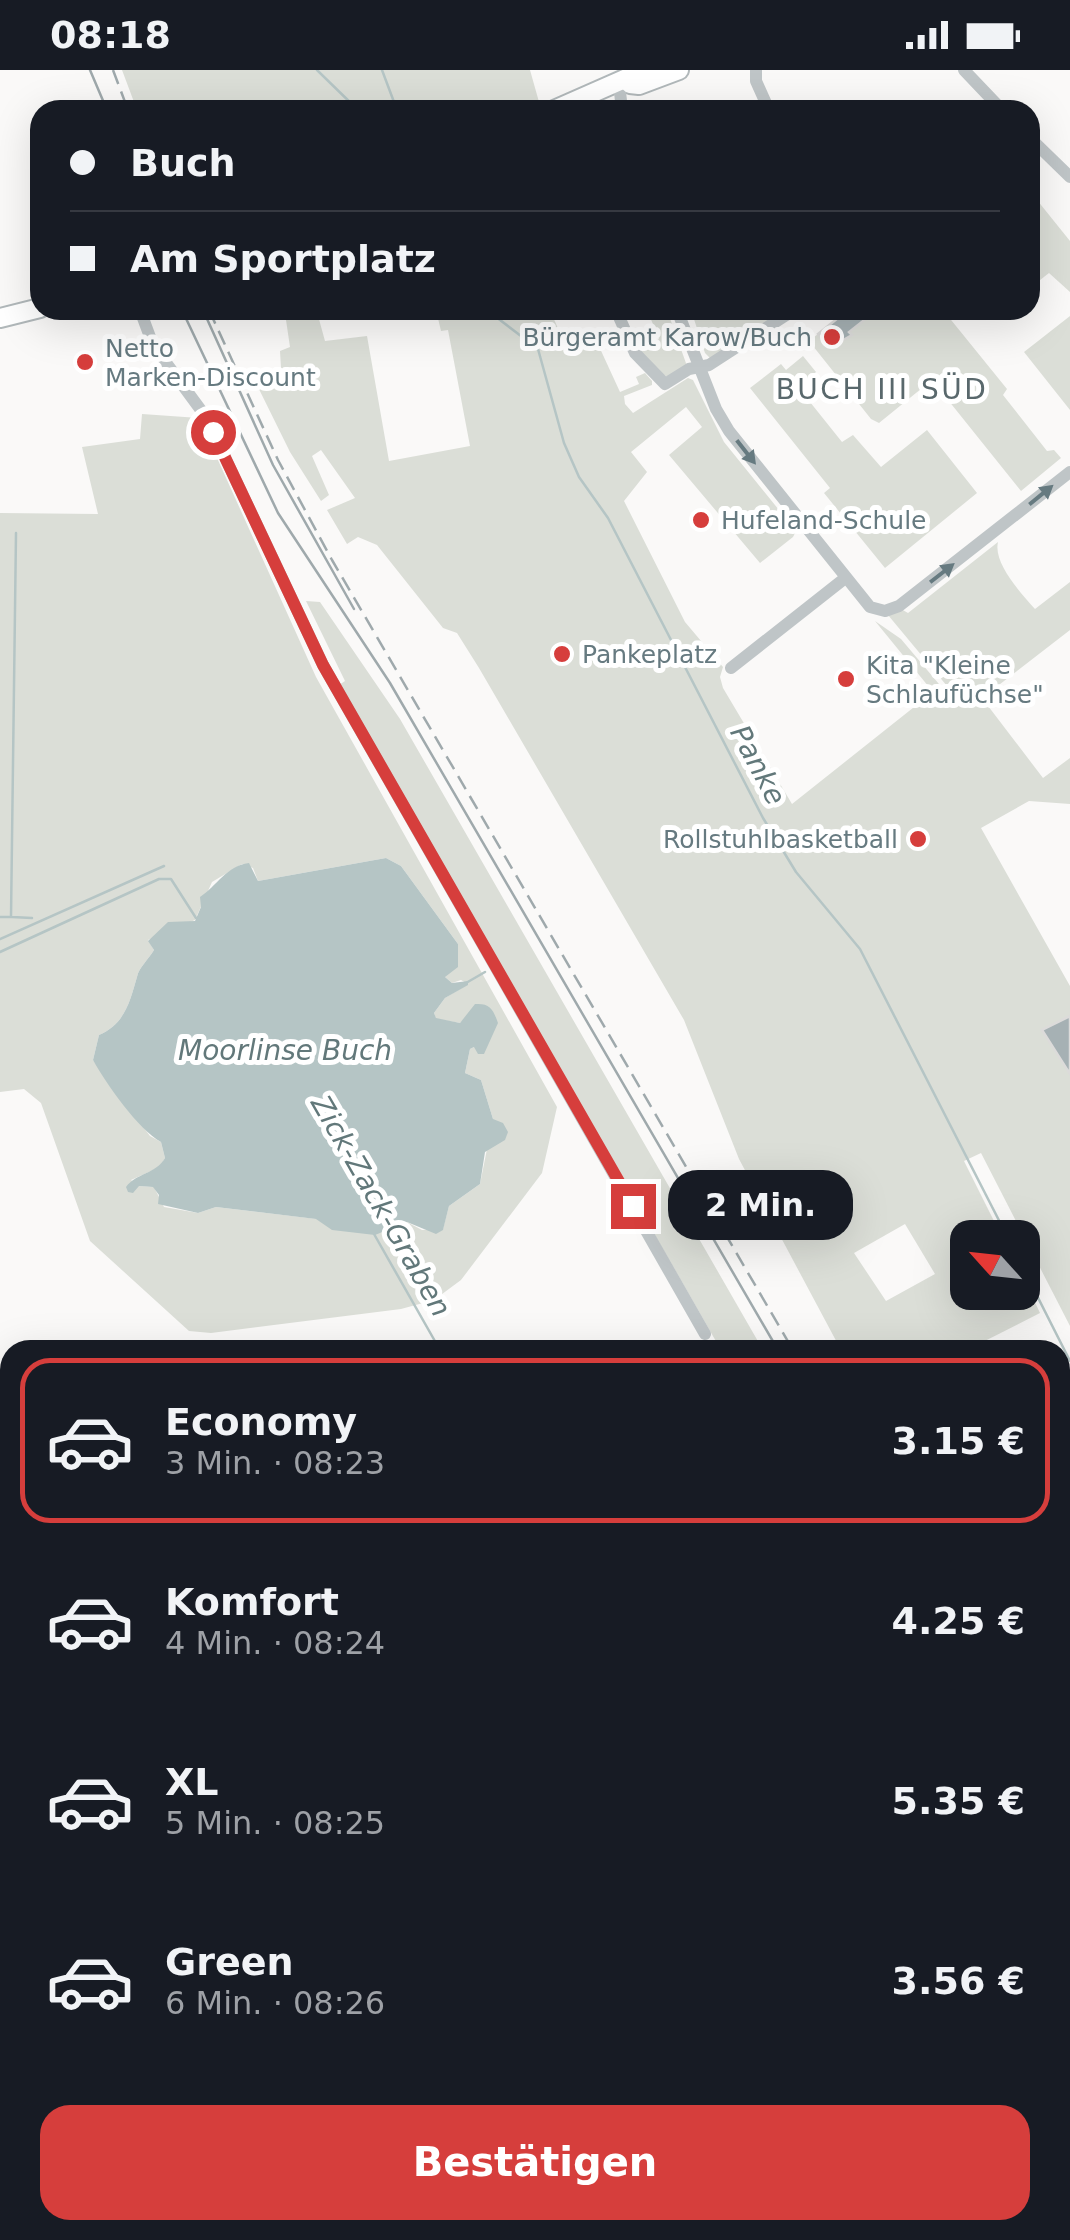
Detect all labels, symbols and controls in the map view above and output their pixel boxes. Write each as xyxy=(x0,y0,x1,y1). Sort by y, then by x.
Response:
text: 08:18 xyxy=(50,13,171,57)
text: Buch xyxy=(130,141,236,185)
text: Am Sportplatz xyxy=(130,237,436,281)
place label: Bürgeramt Karow/Buch xyxy=(522,323,812,352)
marker: Bürgeramt Karow/Buch xyxy=(821,326,843,348)
place label: Netto Marken-Discount xyxy=(105,334,316,392)
marker: Netto Marken-Discount xyxy=(74,351,96,373)
district label: BUCH III SÜD xyxy=(776,372,988,406)
route start xyxy=(191,410,236,455)
one-way arrow xyxy=(735,439,755,465)
one-way arrow xyxy=(1028,485,1054,506)
place label: Hufeland-Schule xyxy=(721,506,926,535)
marker: Hufeland-Schule xyxy=(690,509,712,531)
one-way arrow xyxy=(929,563,955,583)
place label: Pankeplatz xyxy=(582,640,717,669)
marker: Pankeplatz xyxy=(551,643,573,665)
place label: Kita "Kleine Schlaufüchse" xyxy=(866,651,1044,709)
marker: Kita "Kleine Schlaufüchse" xyxy=(835,668,857,690)
water label: Panke xyxy=(723,720,793,810)
place label: Rollstuhlbasketball xyxy=(663,825,898,854)
marker: Rollstuhlbasketball xyxy=(907,828,929,850)
water label: Moorlinse Buch xyxy=(178,1034,392,1067)
water label: Zick-Zack-Graben xyxy=(304,1089,458,1322)
callout: 2 Min. xyxy=(668,1171,853,1241)
route end xyxy=(611,1184,656,1229)
text: 2 Min. xyxy=(705,1186,816,1224)
north arrow xyxy=(950,1220,1040,1310)
map controls xyxy=(950,1220,1040,1310)
icon: car xyxy=(45,1396,135,1486)
text: Economy xyxy=(165,1400,357,1444)
text: 3.15 € xyxy=(892,1419,1025,1463)
text: 3 Min. · 08:23 xyxy=(165,1444,385,1482)
icon: car xyxy=(45,1576,135,1666)
text: Komfort xyxy=(165,1580,339,1624)
text: 4.25 € xyxy=(892,1599,1025,1643)
text: 4 Min. · 08:24 xyxy=(165,1624,385,1662)
icon: car xyxy=(45,1756,135,1846)
text: XL xyxy=(165,1760,219,1804)
text: 5.35 € xyxy=(892,1779,1025,1823)
text: 5 Min. · 08:25 xyxy=(165,1804,385,1842)
icon: car xyxy=(45,1936,135,2026)
text: Green xyxy=(165,1940,294,1984)
text: 3.56 € xyxy=(892,1959,1025,2003)
text: 6 Min. · 08:26 xyxy=(165,1984,385,2022)
button: Bestätigen xyxy=(40,2105,1030,2220)

